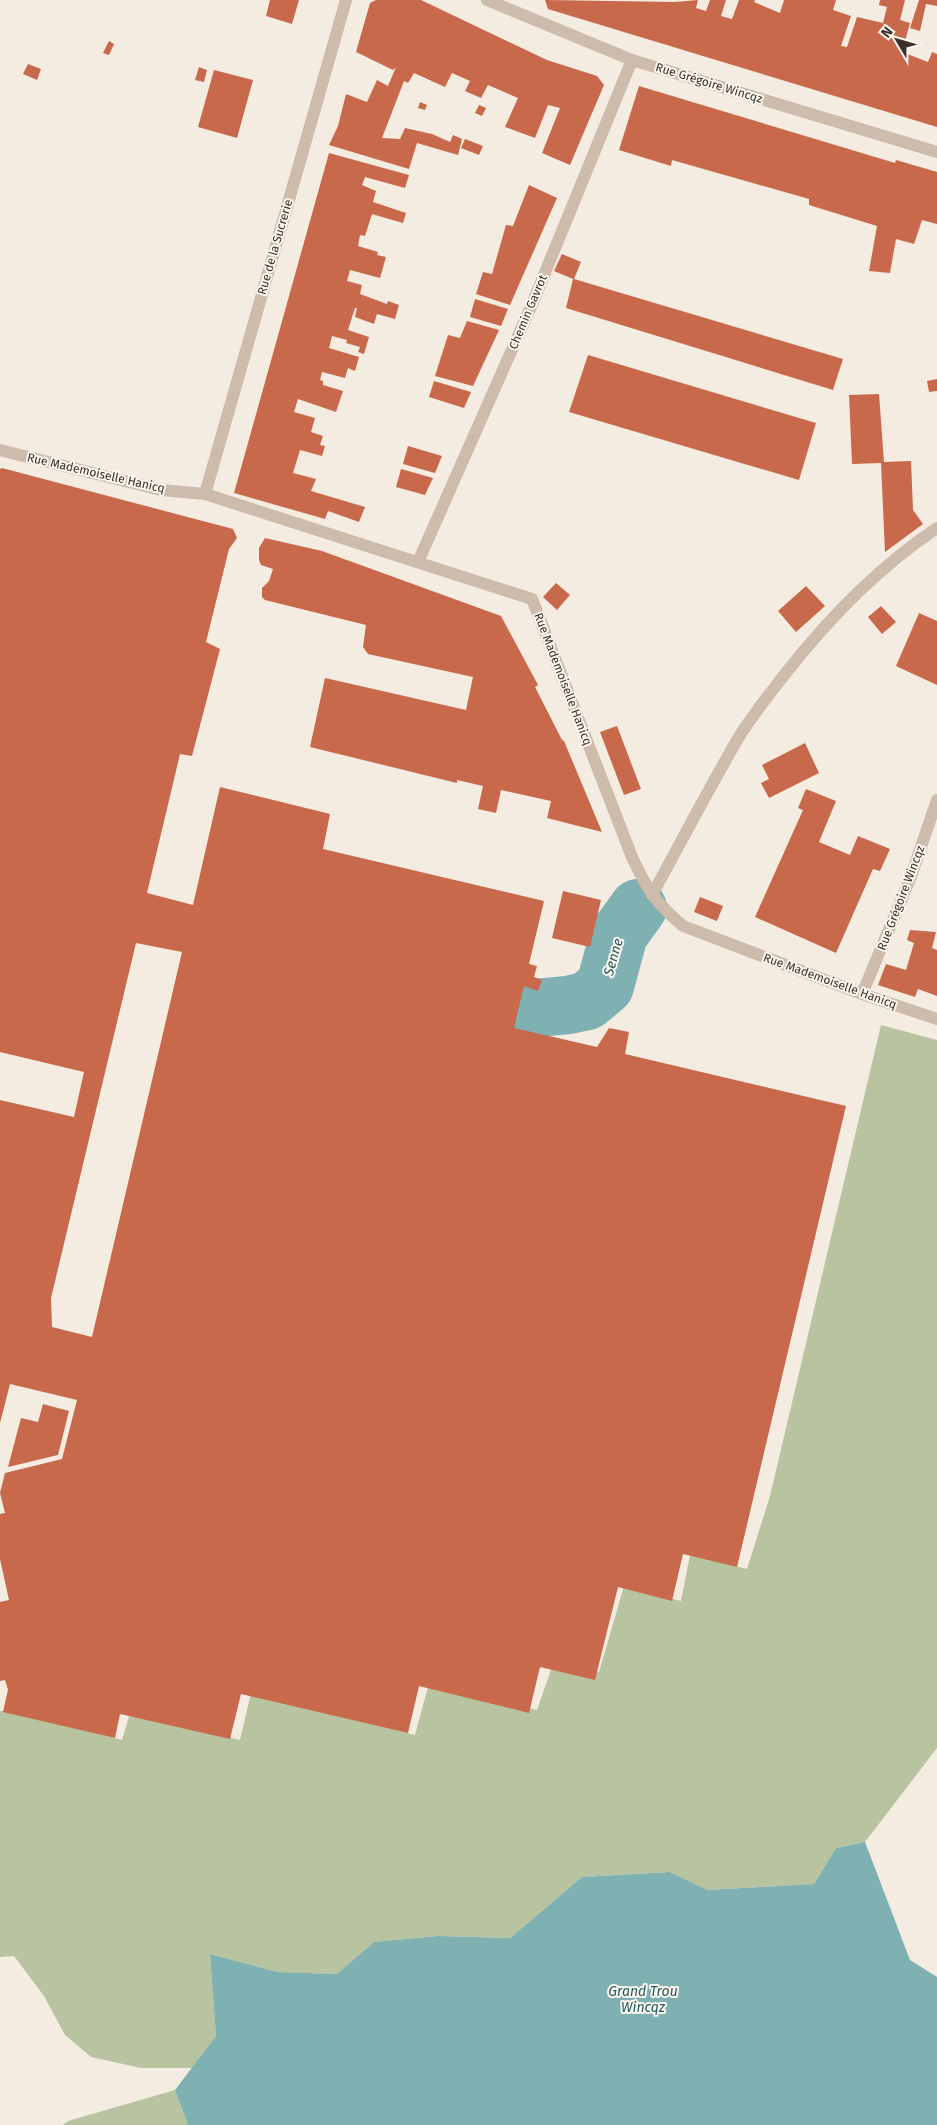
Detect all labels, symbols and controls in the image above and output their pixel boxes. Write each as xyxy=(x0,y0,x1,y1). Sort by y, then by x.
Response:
north arrow xyxy=(872,15,922,65)
text: N xyxy=(878,23,897,41)
street label: Rue Grégoire Wincqz xyxy=(654,60,764,106)
street label: Rue de la Sucrerie xyxy=(255,198,295,296)
street label: Chemin Gavrot xyxy=(506,272,550,351)
street label: Rue Mademoiselle Hanicq xyxy=(26,450,166,496)
street label: Rue Mademoiselle Hanicq xyxy=(531,611,595,747)
street label: Rue Grégoire Wincqz xyxy=(875,844,927,952)
water label: Senne xyxy=(600,936,627,979)
street label: Rue Mademoiselle Hanicq xyxy=(761,950,899,1012)
water label: Grand Trou Wincqz xyxy=(608,1983,678,2016)

